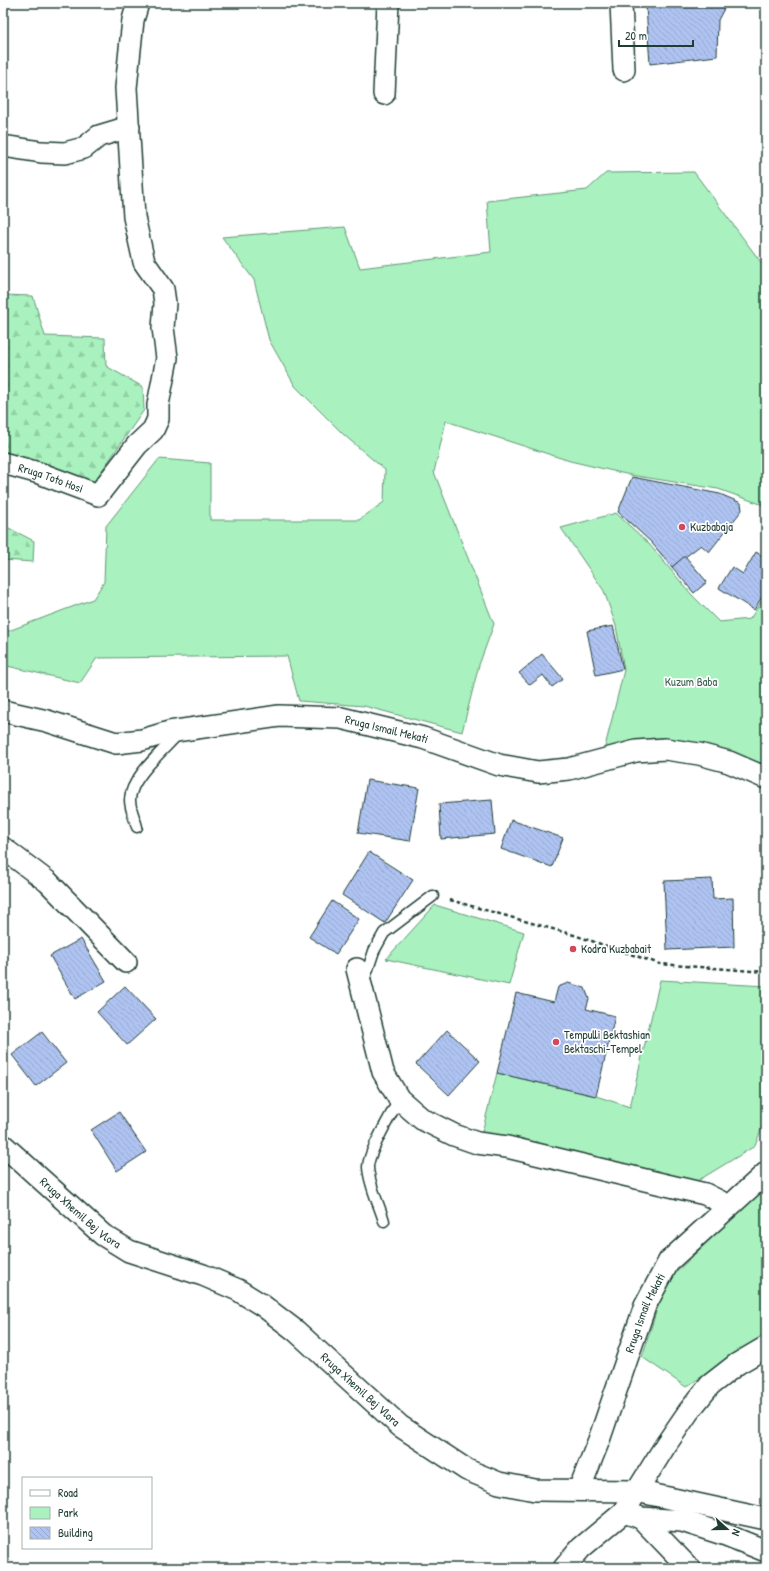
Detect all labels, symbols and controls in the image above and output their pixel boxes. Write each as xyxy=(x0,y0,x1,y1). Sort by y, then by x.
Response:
scale bar xyxy=(619,22,693,48)
text: 20 m xyxy=(625,27,647,44)
street label: Rruga Toto Hosi xyxy=(16,459,86,497)
place label: Kuzbabaja xyxy=(690,518,733,535)
marker: Kuzbabaja xyxy=(677,522,687,532)
park label: Kuzum Baba xyxy=(665,673,717,690)
street label: Rruga Ismail Mekati xyxy=(343,710,431,747)
place label: Kodra Kuzbabait xyxy=(581,940,652,957)
marker: Kodra Kuzbabait xyxy=(568,944,578,954)
place label: Tempulli Bektashian Bektaschi-Tempel xyxy=(564,1026,650,1057)
marker: Tempulli Bektashian Bektaschi-Tempel xyxy=(551,1037,561,1047)
street label: Rruga Xhemil Bej Vlora xyxy=(36,1173,125,1252)
street label: Rruga Ismail Mekati xyxy=(621,1270,669,1355)
street label: Rruga Xhemil Bej Vlora xyxy=(317,1349,404,1430)
legend xyxy=(22,1477,152,1549)
text: Road xyxy=(58,1484,78,1501)
text: Park xyxy=(58,1504,78,1521)
north arrow xyxy=(707,1509,747,1549)
text: Building xyxy=(58,1524,93,1541)
text: N xyxy=(729,1527,744,1538)

